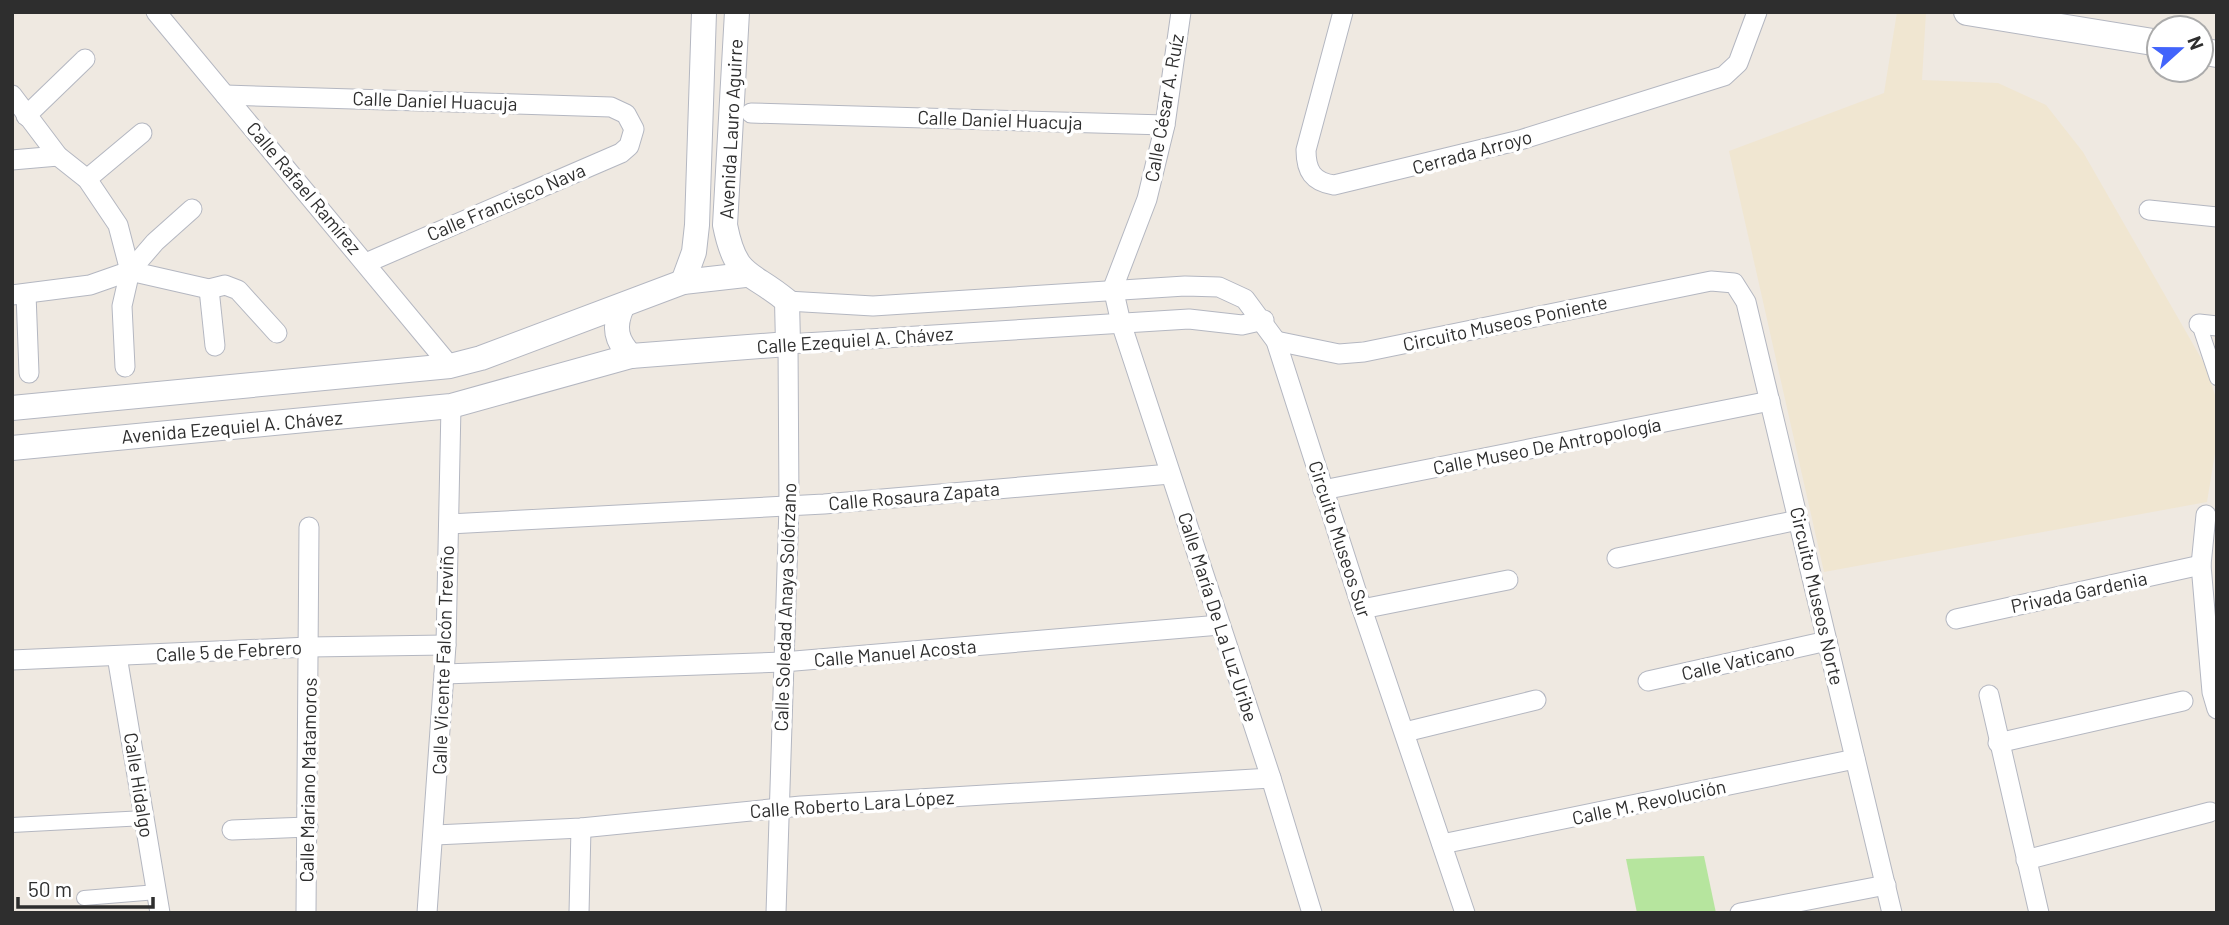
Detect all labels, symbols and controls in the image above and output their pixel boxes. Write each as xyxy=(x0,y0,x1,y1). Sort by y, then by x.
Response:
north arrow xyxy=(2145,14,2215,84)
street label: Calle César A. Ruíz xyxy=(1139,32,1188,184)
text: N xyxy=(2183,33,2209,53)
street label: Avenida Lauro Aguirre xyxy=(714,38,747,220)
street label: Calle Daniel Huacuja xyxy=(352,86,518,115)
street label: Calle Daniel Huacuja xyxy=(917,105,1083,134)
street label: Calle Rafael Ramírez xyxy=(242,117,367,259)
street label: Cerrada Arroyo xyxy=(1409,124,1534,179)
street label: Calle Francisco Nava xyxy=(423,158,588,245)
street label: Circuito Museos Poniente xyxy=(1400,290,1609,355)
street label: Calle Ezequiel A. Chávez xyxy=(756,321,954,358)
street label: Avenida Ezequiel A. Chávez xyxy=(120,405,343,448)
street label: Calle Museo De Antropología xyxy=(1431,412,1663,479)
street label: Circuito Museos Sur xyxy=(1304,458,1377,620)
street label: Calle Rosaura Zapata xyxy=(827,477,1001,514)
street label: Calle Soledad Anaya Solórzano xyxy=(769,482,800,732)
street label: Circuito Museos Norte xyxy=(1786,504,1849,687)
street label: Calle María De La Luz Uribe xyxy=(1174,509,1263,725)
street label: Calle Vicente Falcón Treviño xyxy=(427,545,458,775)
street label: Privada Gardenia xyxy=(2009,566,2149,617)
street label: Calle Manuel Acosta xyxy=(813,634,977,671)
street label: Calle 5 de Febrero xyxy=(155,635,303,666)
street label: Calle Vaticano xyxy=(1679,636,1797,685)
street label: Calle Mariano Matamoros xyxy=(294,677,321,883)
street label: Calle Hidalgo xyxy=(120,731,159,839)
street label: Calle M. Revolución xyxy=(1570,774,1728,829)
street label: Calle Roberto Lara López xyxy=(749,785,955,822)
scale bar xyxy=(18,866,152,910)
text: 50 m xyxy=(28,876,72,901)

